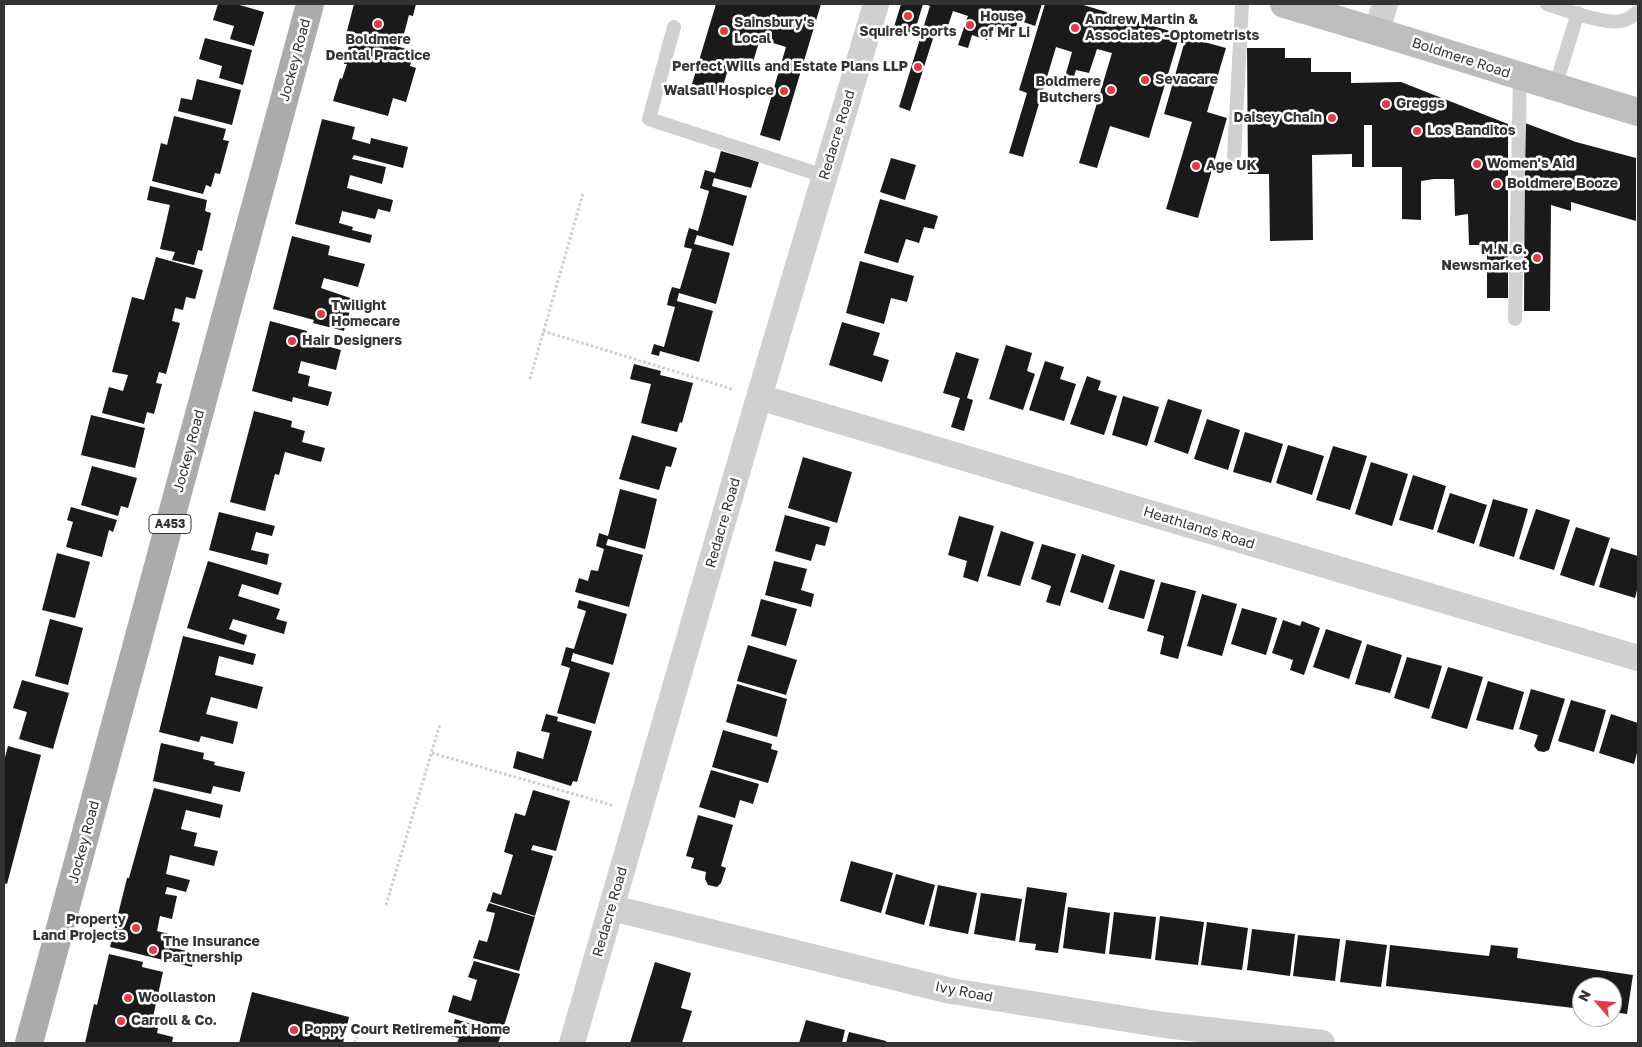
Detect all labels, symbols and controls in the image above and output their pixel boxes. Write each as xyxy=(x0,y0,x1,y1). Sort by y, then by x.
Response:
place label: House of Mr Li xyxy=(980,9,1030,41)
marker: Squirel Sports xyxy=(902,10,914,22)
place label: Andrew Martin & Associates -Optometrists xyxy=(1085,12,1259,44)
place label: Sainsbury's Local xyxy=(734,15,814,48)
street label: Jockey Road xyxy=(276,17,314,103)
marker: Boldmere Dental Practice xyxy=(372,18,384,30)
marker: House of Mr Li xyxy=(964,19,976,31)
marker: Andrew Martin & Associates -Optometrists xyxy=(1069,22,1081,34)
place label: Squirel Sports xyxy=(859,24,957,40)
marker: Sainsbury's Local xyxy=(718,25,730,37)
place label: Boldmere Dental Practice xyxy=(325,32,431,64)
street label: Boldmere Road xyxy=(1410,34,1512,82)
place label: Perfect Wills and Estate Plans LLP xyxy=(672,59,908,75)
marker: Perfect Wills and Estate Plans LLP xyxy=(912,61,924,73)
place label: Sevacare xyxy=(1155,72,1218,88)
place label: Boldmere Butchers xyxy=(1035,74,1101,106)
marker: Sevacare xyxy=(1139,74,1151,86)
place label: Walsall Hospice xyxy=(663,83,774,99)
marker: Boldmere Butchers xyxy=(1105,84,1117,96)
marker: Walsall Hospice xyxy=(778,85,790,97)
street label: Redacre Road xyxy=(815,88,859,182)
place label: Greggs xyxy=(1396,96,1445,112)
marker: Greggs xyxy=(1380,98,1392,110)
place label: Daisey Chain xyxy=(1233,110,1322,126)
marker: Daisey Chain xyxy=(1326,112,1338,124)
place label: Los Banditos xyxy=(1427,123,1515,139)
marker: Los Banditos xyxy=(1411,125,1423,137)
place label: Women's Aid xyxy=(1487,156,1575,172)
place label: Age UK xyxy=(1206,158,1257,174)
marker: Women's Aid xyxy=(1471,158,1483,170)
marker: Age UK xyxy=(1190,160,1202,172)
place label: Boldmere Booze xyxy=(1507,176,1618,192)
marker: Boldmere Booze xyxy=(1491,178,1503,190)
place label: M.N.G. Newsmarket xyxy=(1441,242,1527,274)
marker: M.N.G. Newsmarket xyxy=(1531,252,1543,264)
place label: Twilight Homecare xyxy=(331,298,400,331)
marker: Twilight Homecare xyxy=(315,308,327,320)
place label: Hair Designers xyxy=(302,333,402,349)
marker: Hair Designers xyxy=(286,335,298,347)
street label: Jockey Road xyxy=(170,408,208,494)
street label: Redacre Road xyxy=(702,476,744,570)
street label: Heathlands Road xyxy=(1141,503,1257,553)
road number: A453 xyxy=(149,514,191,534)
street label: Jockey Road xyxy=(65,799,103,885)
street label: Redacre Road xyxy=(589,865,631,959)
place label: Property Land Projects xyxy=(33,912,126,944)
marker: Property Land Projects xyxy=(130,922,142,934)
place label: The Insurance Partnership xyxy=(163,934,260,966)
marker: The Insurance Partnership xyxy=(147,944,159,956)
north arrow xyxy=(1572,977,1622,1027)
street label: Ivy Road xyxy=(934,978,994,1006)
text: N xyxy=(1574,987,1594,1004)
place label: Woollaston xyxy=(138,990,216,1006)
marker: Woollaston xyxy=(122,992,134,1004)
place label: Carroll & Co. xyxy=(131,1013,217,1029)
marker: Carroll & Co. xyxy=(115,1015,127,1027)
place label: Poppy Court Retirement Home xyxy=(304,1022,510,1038)
marker: Poppy Court Retirement Home xyxy=(288,1024,300,1036)

